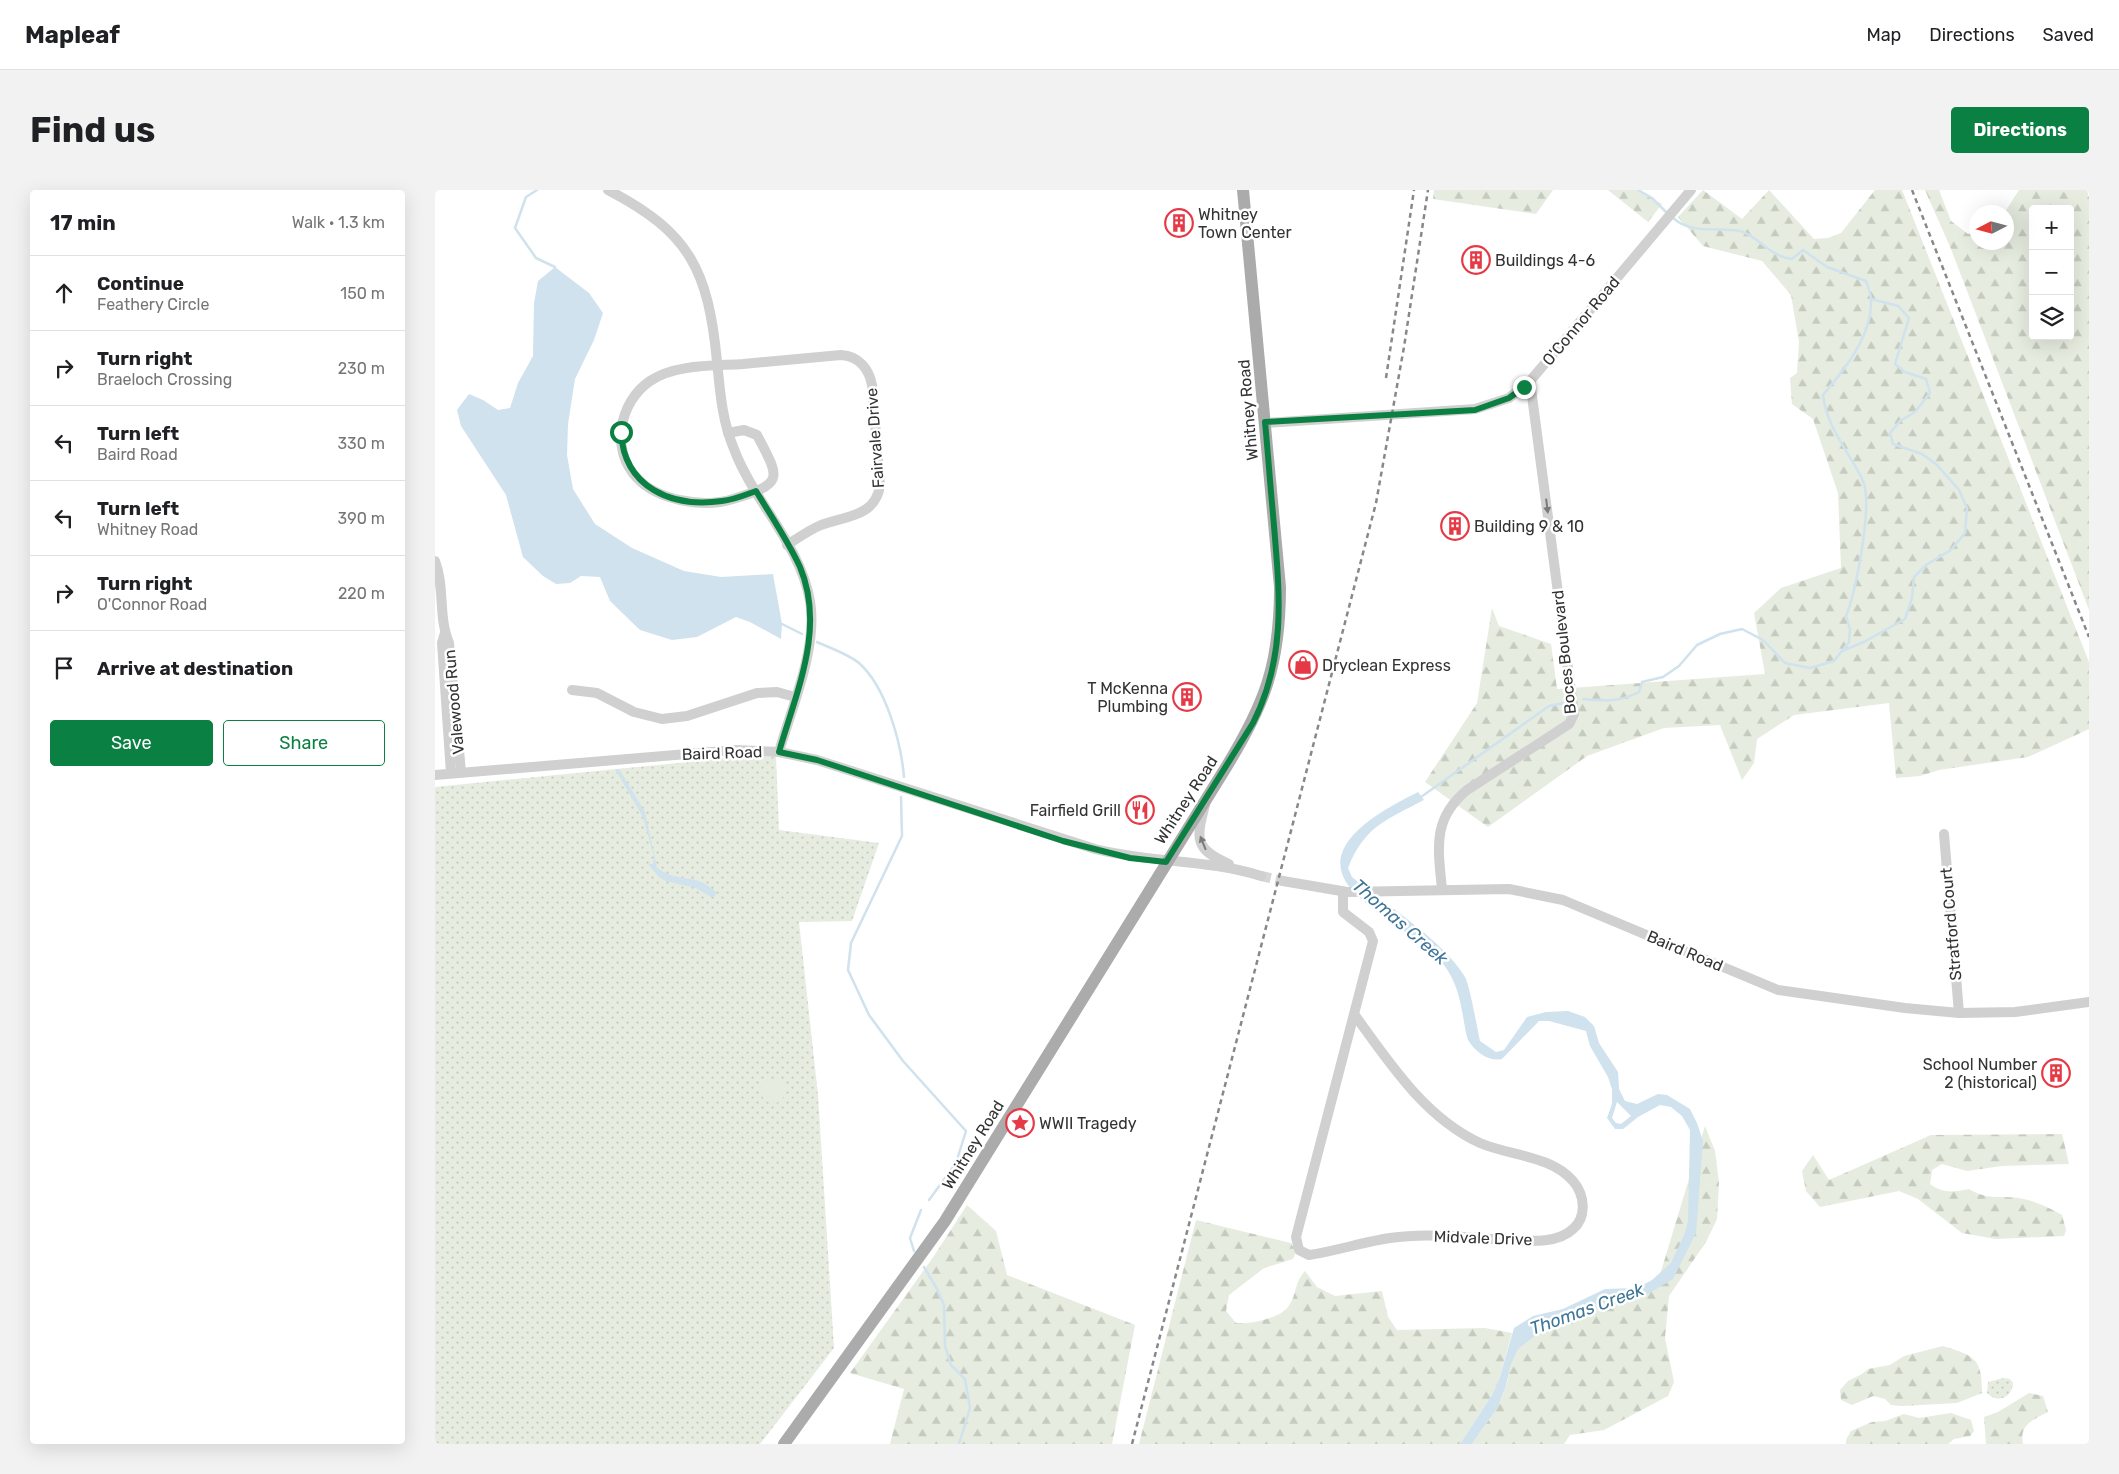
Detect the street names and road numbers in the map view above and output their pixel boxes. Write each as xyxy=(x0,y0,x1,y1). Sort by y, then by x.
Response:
street label: O'Connor Road xyxy=(1538,273,1624,369)
street label: Whitney Road xyxy=(1234,359,1262,461)
street label: Fairvale Drive xyxy=(862,387,888,489)
street label: Boces Boulevard xyxy=(1548,589,1580,715)
street label: Valewood Run xyxy=(440,649,468,755)
street label: Baird Road xyxy=(681,742,763,764)
street label: Whitney Road xyxy=(1150,752,1222,848)
street label: Stratford Court xyxy=(1937,867,1965,981)
street label: Baird Road xyxy=(1644,926,1726,976)
street label: Whitney Road xyxy=(938,1097,1008,1193)
street label: Midvale Drive xyxy=(1433,1227,1533,1249)

